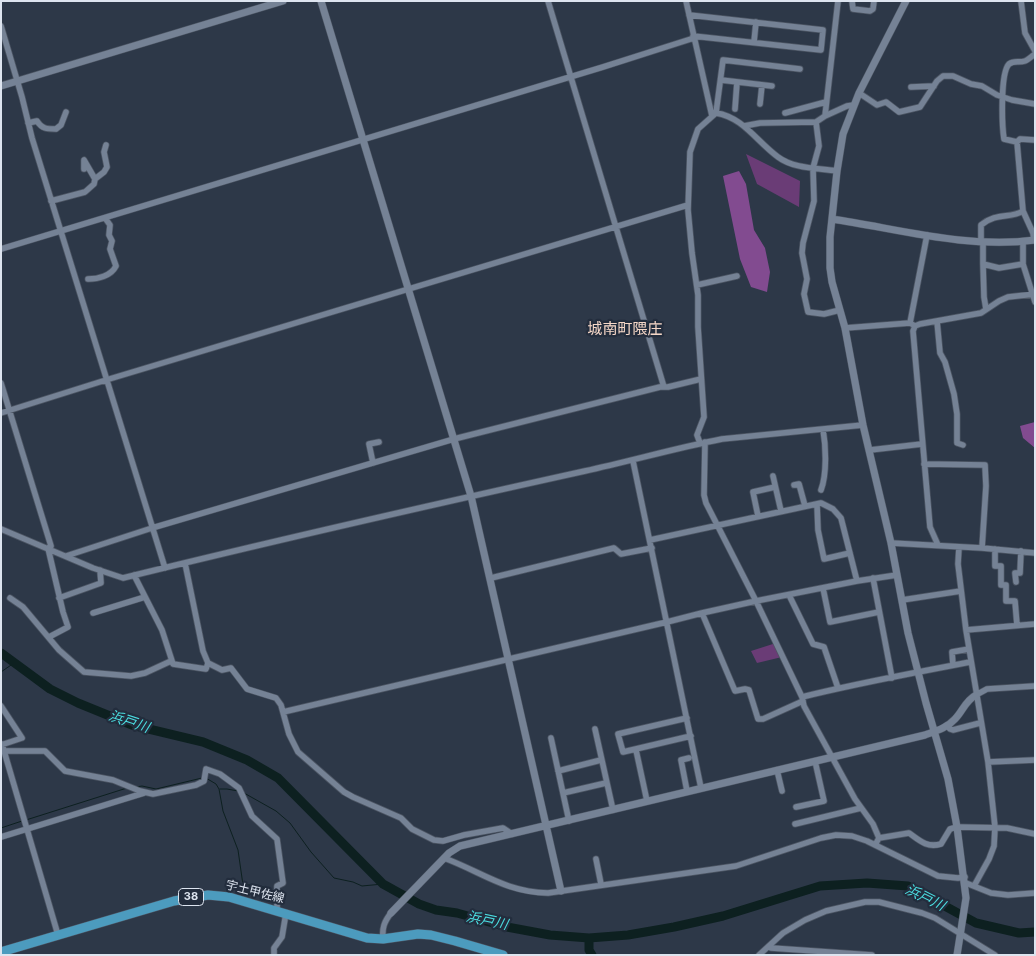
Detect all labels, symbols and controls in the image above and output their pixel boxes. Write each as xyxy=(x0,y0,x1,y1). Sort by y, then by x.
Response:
district label: 城南町隈庄 xyxy=(588,320,662,338)
water label: 浜戸川 xyxy=(106,708,152,736)
street label: 宇土甲佐線 xyxy=(224,878,286,906)
water label: 浜戸川 xyxy=(902,881,948,915)
road number: 38 xyxy=(178,889,204,906)
water label: 浜戸川 xyxy=(465,908,509,934)

